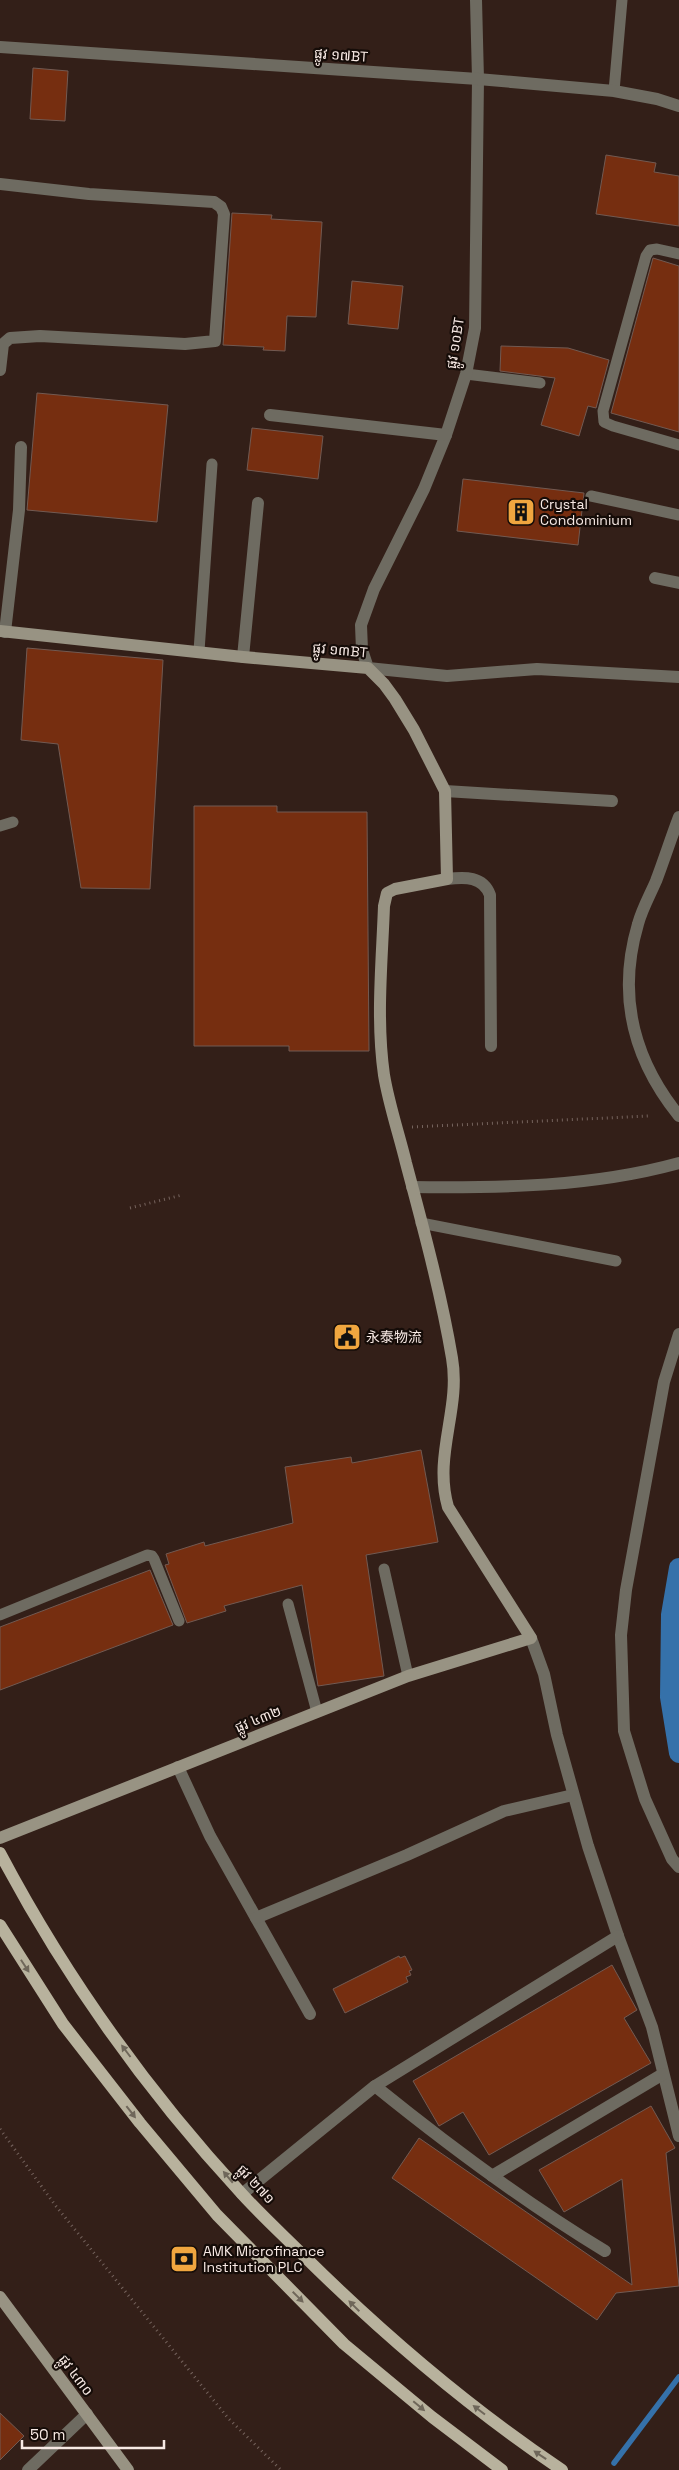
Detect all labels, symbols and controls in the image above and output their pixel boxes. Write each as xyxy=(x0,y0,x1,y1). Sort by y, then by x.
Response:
street label: ផ្លូវ ១៧BT xyxy=(313,44,369,69)
street label: ផ្លូវ ១០BT xyxy=(442,316,471,371)
place label: Crystal Condominium xyxy=(540,495,632,529)
building icon: Crystal Condominium xyxy=(506,497,536,527)
street label: ផ្លូវ ១៣BT xyxy=(311,639,368,665)
public building icon: 永泰物流 xyxy=(332,1322,362,1352)
place label: 永泰物流 xyxy=(366,1328,422,1346)
street label: ផ្លូវ ៤៣២ xyxy=(232,1702,285,1739)
one-way arrow xyxy=(21,1959,30,1973)
one-way arrow xyxy=(121,2044,131,2058)
one-way arrow xyxy=(126,2105,136,2119)
street label: ផ្លូវ ២៧១ xyxy=(231,2161,279,2210)
one-way arrow xyxy=(222,2172,234,2184)
place label: AMK Microfinance Institution PLC xyxy=(203,2242,325,2276)
bank icon: AMK Microfinance Institution PLC xyxy=(169,2244,199,2274)
one-way arrow xyxy=(292,2291,304,2303)
one-way arrow xyxy=(349,2300,361,2312)
street label: ផ្លូវ ៤៣០ xyxy=(52,2351,97,2401)
one-way arrow xyxy=(412,2401,425,2412)
one-way arrow xyxy=(472,2405,485,2416)
scale bar xyxy=(22,2418,165,2450)
text: 50 m xyxy=(30,2425,65,2444)
one-way arrow xyxy=(533,2450,546,2460)

